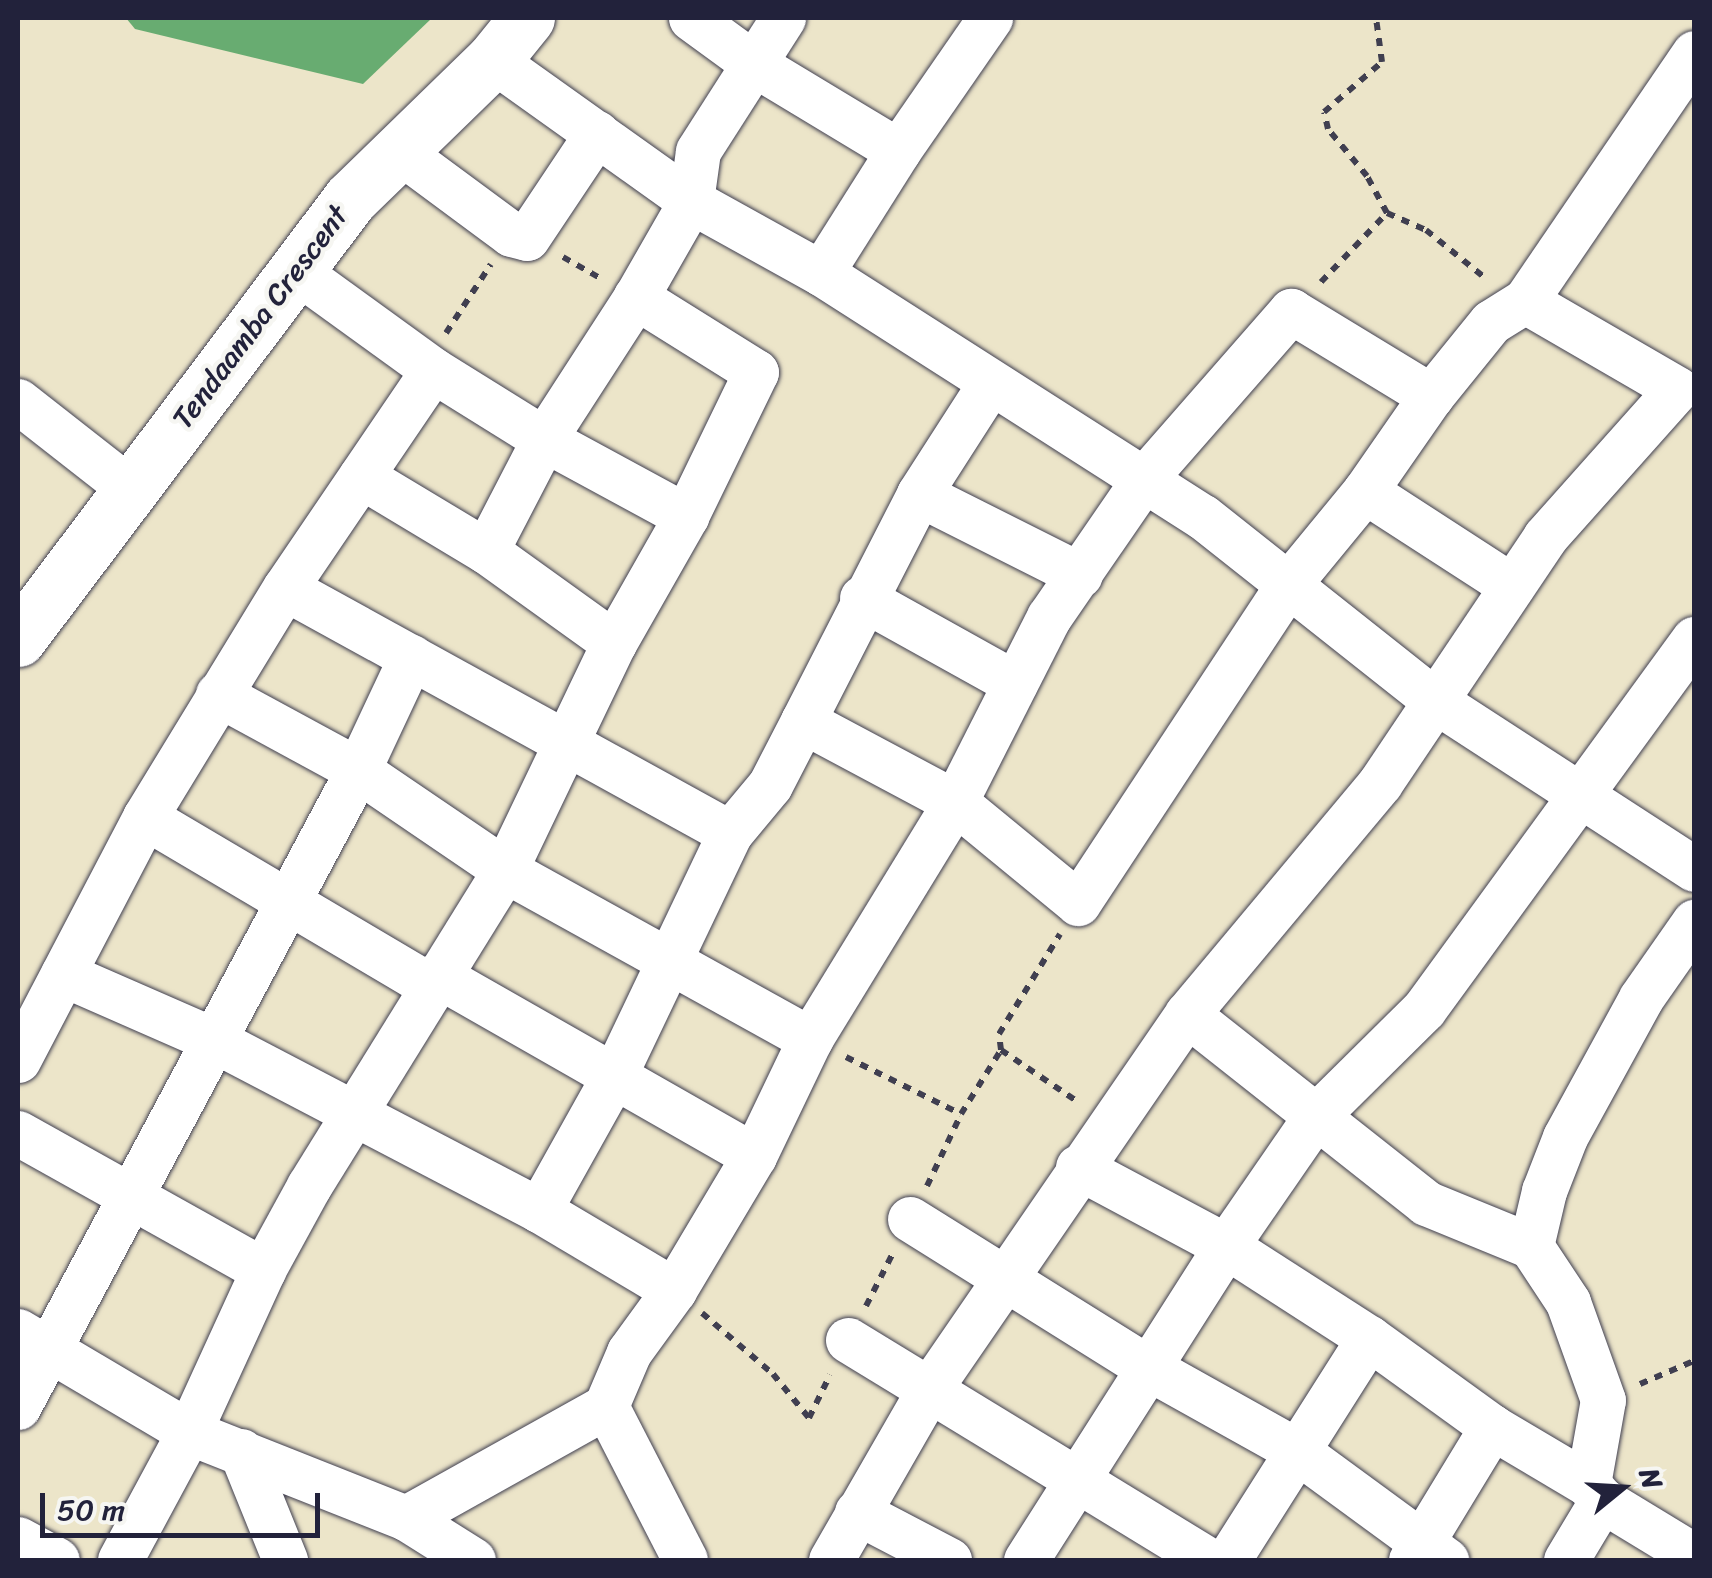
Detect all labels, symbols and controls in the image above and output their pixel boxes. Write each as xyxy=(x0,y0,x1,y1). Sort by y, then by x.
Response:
street label: Tendaamba Crescent xyxy=(163,197,357,437)
north arrow xyxy=(1572,1438,1672,1538)
text: N xyxy=(1625,1462,1677,1495)
scale bar xyxy=(45,1473,325,1535)
text: 50 m xyxy=(57,1483,125,1537)

